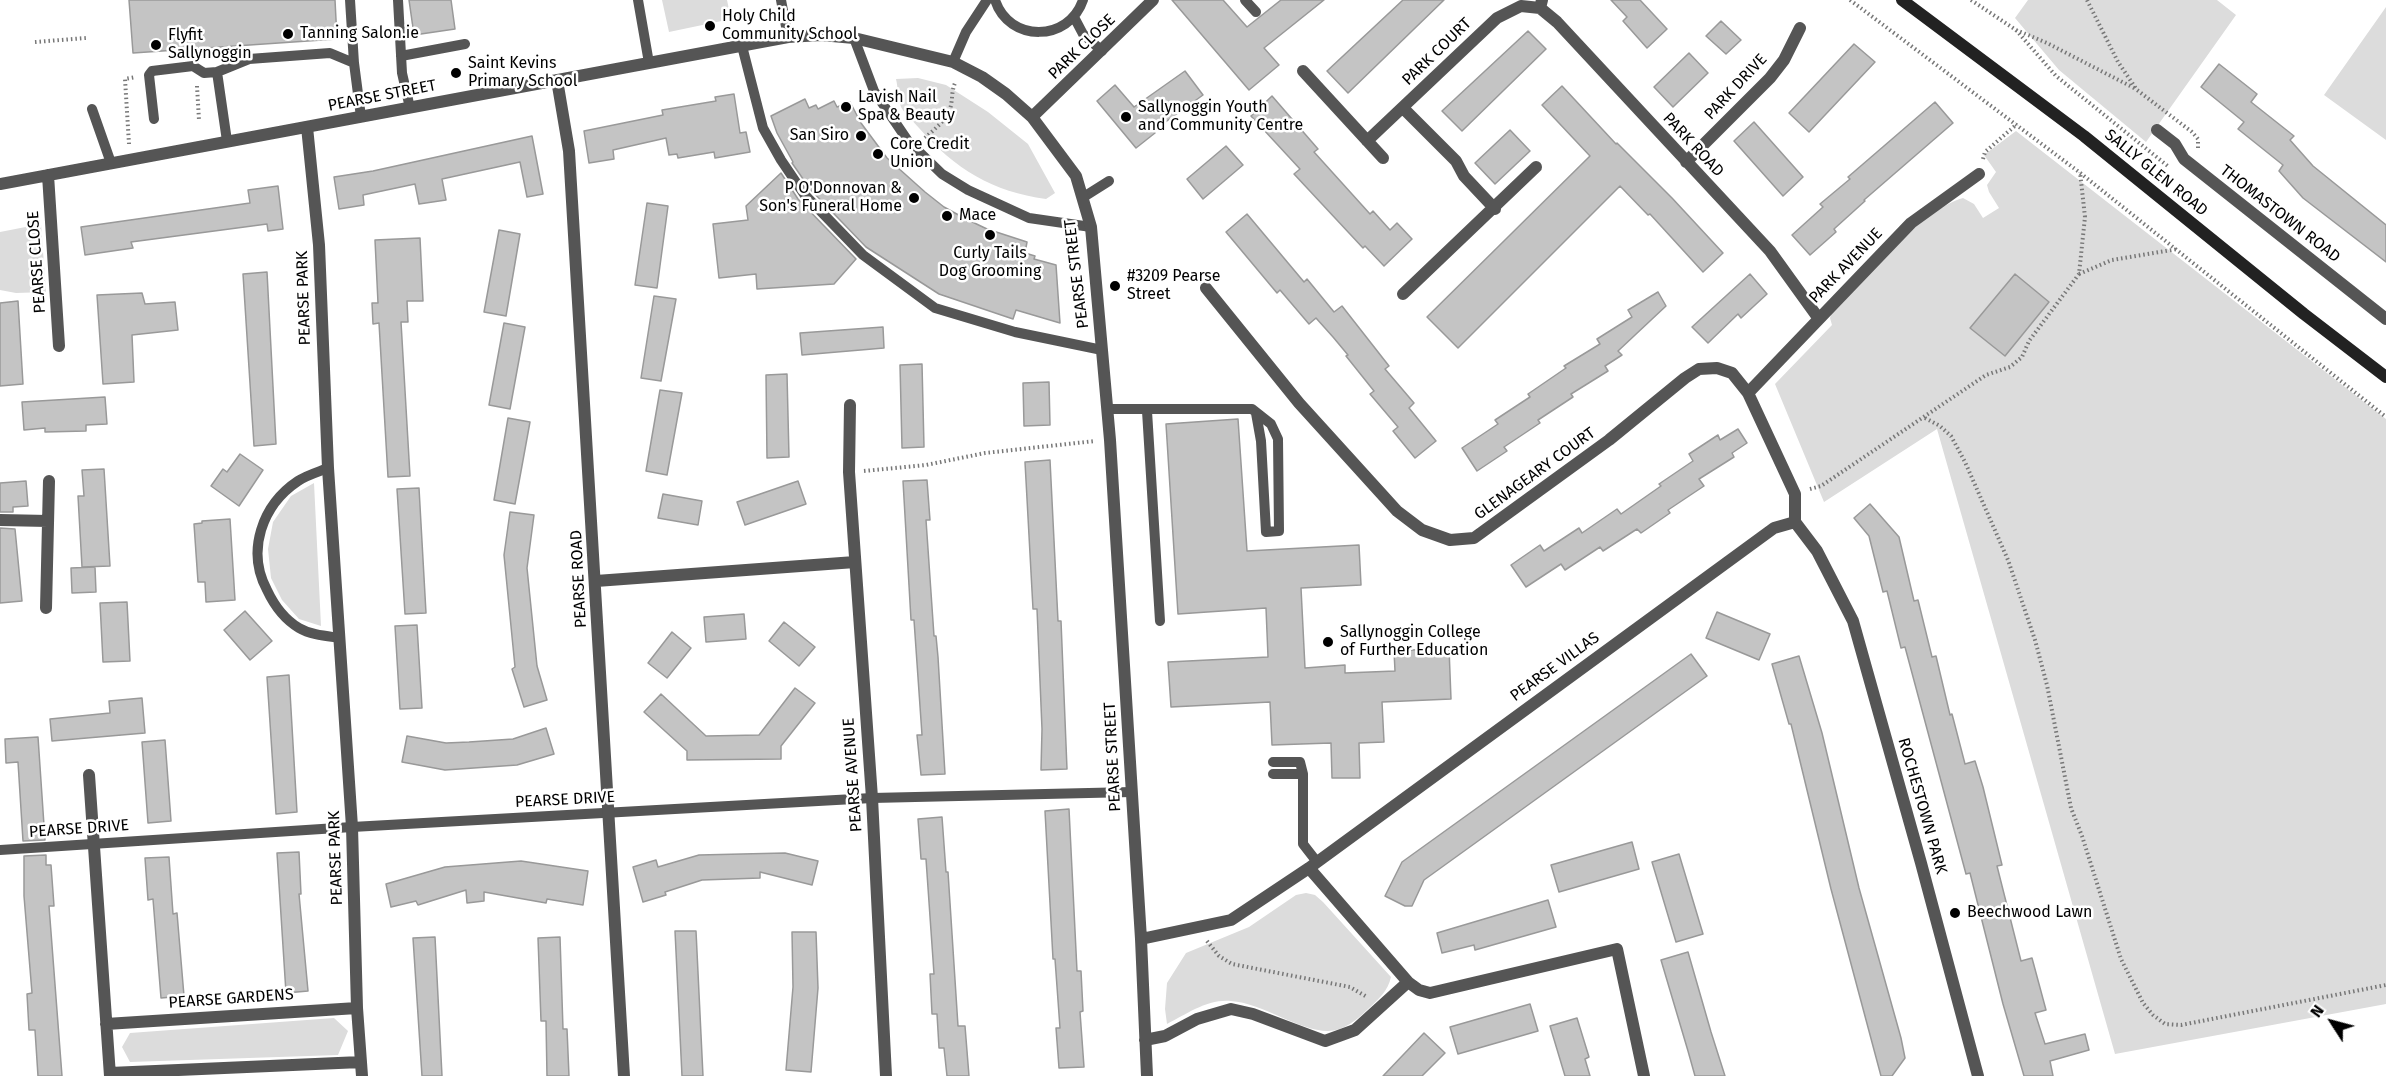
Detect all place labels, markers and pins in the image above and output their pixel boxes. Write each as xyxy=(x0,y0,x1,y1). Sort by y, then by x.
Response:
place label: Holy Child Community School xyxy=(722,7,858,45)
marker: Holy Child Community School xyxy=(703,19,717,33)
place label: Tanning Salon.ie xyxy=(300,24,419,44)
place label: Flyfit Sallynoggin xyxy=(168,26,252,64)
marker: Tanning Salon.ie xyxy=(281,27,295,41)
marker: Flyfit Sallynoggin xyxy=(149,38,163,52)
place label: Saint Kevins Primary School xyxy=(468,54,577,92)
marker: Saint Kevins Primary School xyxy=(449,66,463,80)
place label: Lavish Nail Spa & Beauty xyxy=(858,88,955,126)
place label: Sallynoggin Youth and Community Centre xyxy=(1138,98,1303,136)
marker: Lavish Nail Spa & Beauty xyxy=(839,100,853,114)
marker: Sallynoggin Youth and Community Centre xyxy=(1119,110,1133,124)
place label: San Siro xyxy=(790,126,849,146)
marker: San Siro xyxy=(854,129,868,143)
place label: Core Credit Union xyxy=(890,135,970,173)
marker: Core Credit Union xyxy=(871,147,885,161)
place label: P O'Donnovan & Son's Funeral Home xyxy=(759,179,902,217)
marker: P O'Donnovan & Son's Funeral Home xyxy=(907,191,921,205)
place label: Mace xyxy=(959,206,996,226)
marker: Mace xyxy=(940,209,954,223)
marker: Curly Tails Dog Grooming xyxy=(983,228,997,242)
place label: Curly Tails Dog Grooming xyxy=(939,244,1041,282)
place label: #3209 Pearse Street xyxy=(1127,267,1221,305)
marker: #3209 Pearse Street xyxy=(1108,279,1122,293)
place label: Sallynoggin College of Further Education xyxy=(1340,623,1488,661)
marker: Sallynoggin College of Further Education xyxy=(1321,635,1335,649)
place label: Beechwood Lawn xyxy=(1967,903,2092,923)
marker: Beechwood Lawn xyxy=(1948,906,1962,920)

